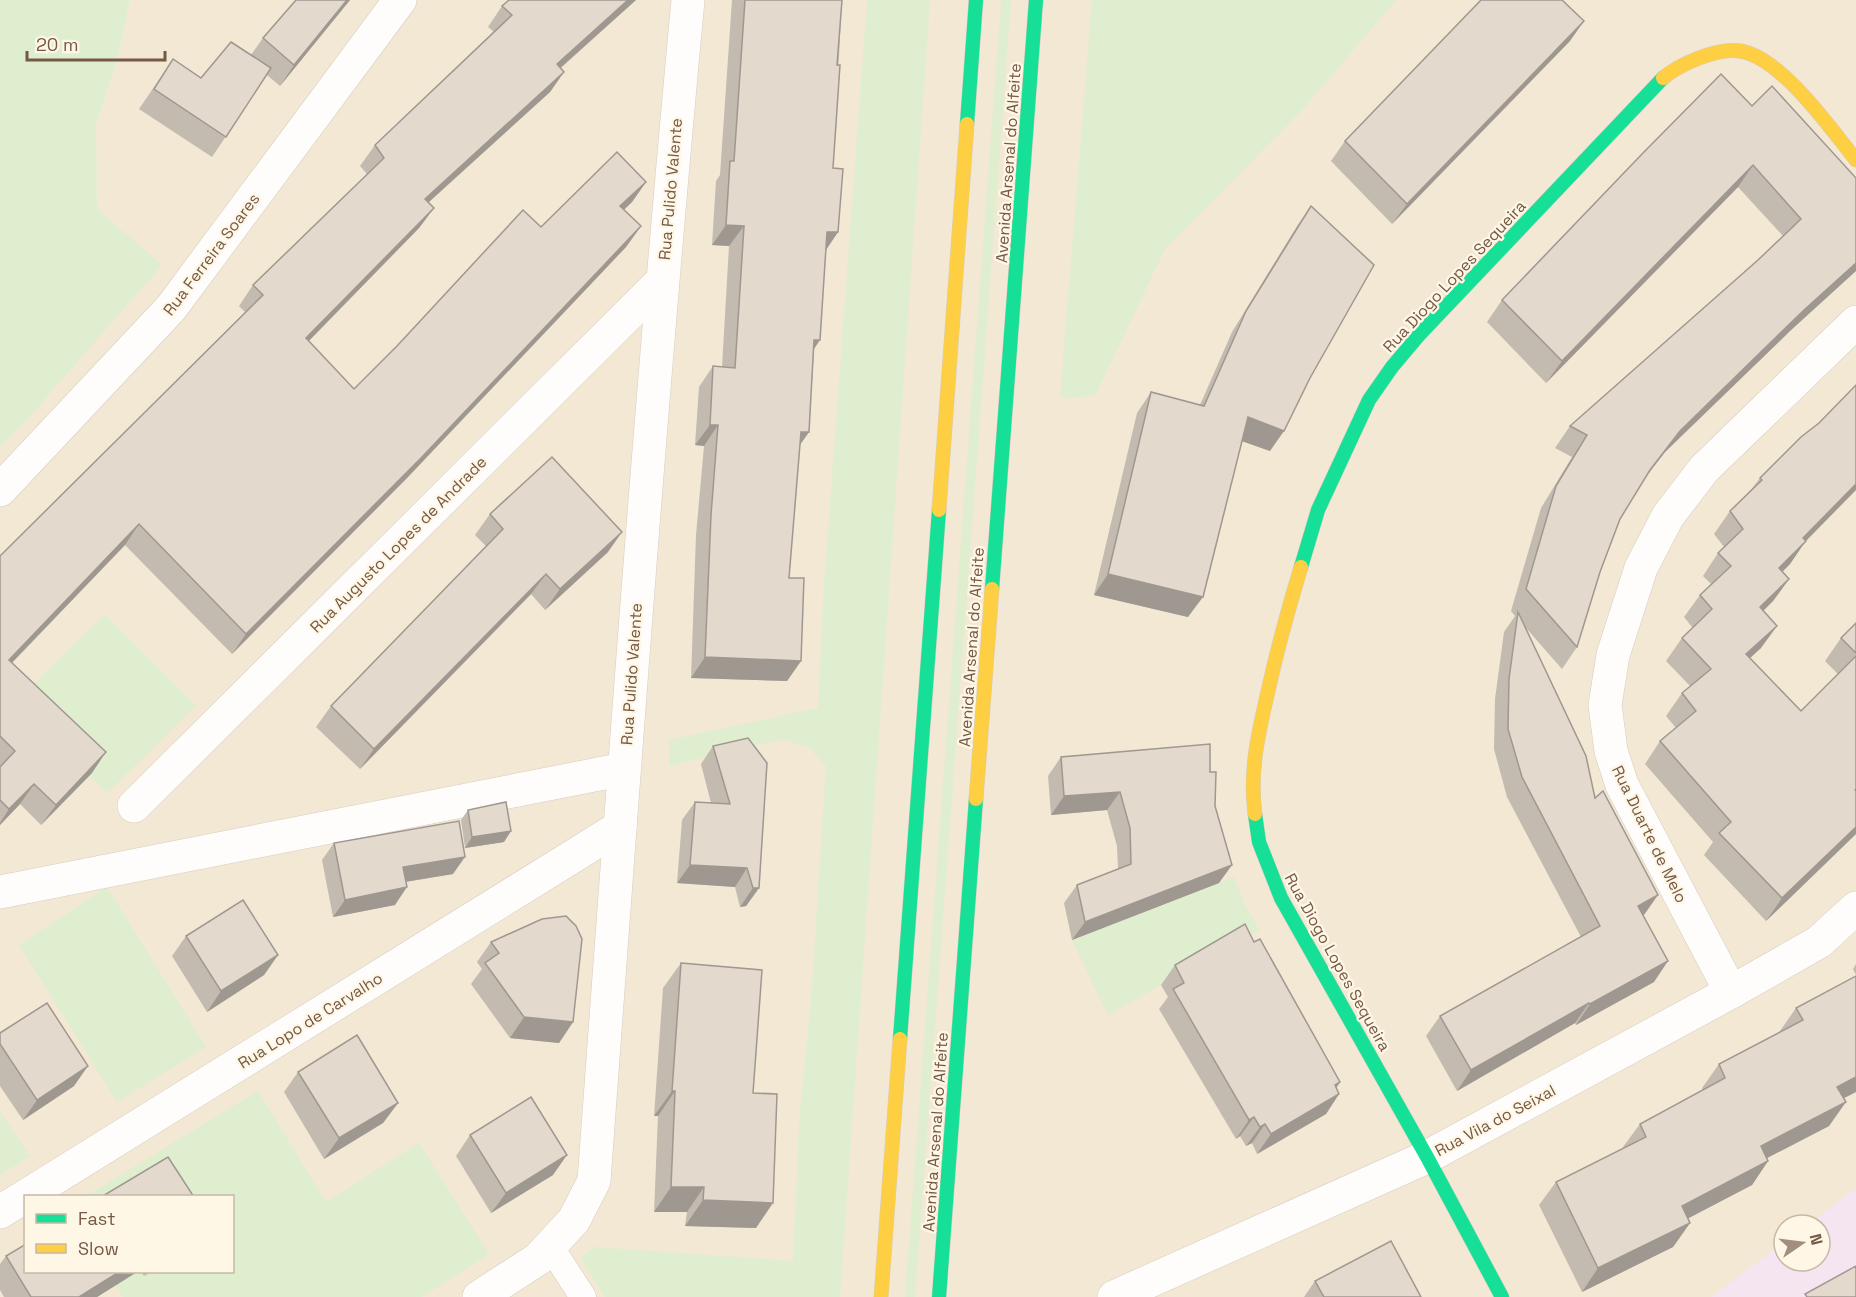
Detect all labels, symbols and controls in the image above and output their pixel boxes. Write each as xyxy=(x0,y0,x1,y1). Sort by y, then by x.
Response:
scale bar xyxy=(27,24,165,62)
text: 20 m xyxy=(36,33,79,56)
street label: Avenida Arsenal do Alfeite xyxy=(991,62,1026,264)
street label: Rua Pulido Valente xyxy=(654,117,687,261)
street label: Rua Ferreira Soares xyxy=(158,189,264,320)
street label: Rua Diogo Lopes Sequeira xyxy=(1378,196,1530,357)
street label: Rua Augusto Lopes de Andrade xyxy=(306,452,491,637)
street label: Avenida Arsenal do Alfeite xyxy=(954,546,989,748)
street label: Rua Pulido Valente xyxy=(616,602,647,746)
street label: Rua Duarte de Melo xyxy=(1607,762,1692,906)
street label: Rua Diogo Lopes Sequeira xyxy=(1280,869,1395,1055)
street label: Rua Lopo de Carvalho xyxy=(234,967,386,1073)
street label: Avenida Arsenal do Alfeite xyxy=(918,1031,953,1233)
street label: Rua Vila do Seixal xyxy=(1431,1080,1559,1161)
legend xyxy=(24,1195,234,1273)
text: Fast xyxy=(78,1207,115,1230)
north arrow xyxy=(1772,1213,1832,1273)
text: N xyxy=(1805,1232,1828,1247)
text: Slow xyxy=(78,1237,119,1260)

